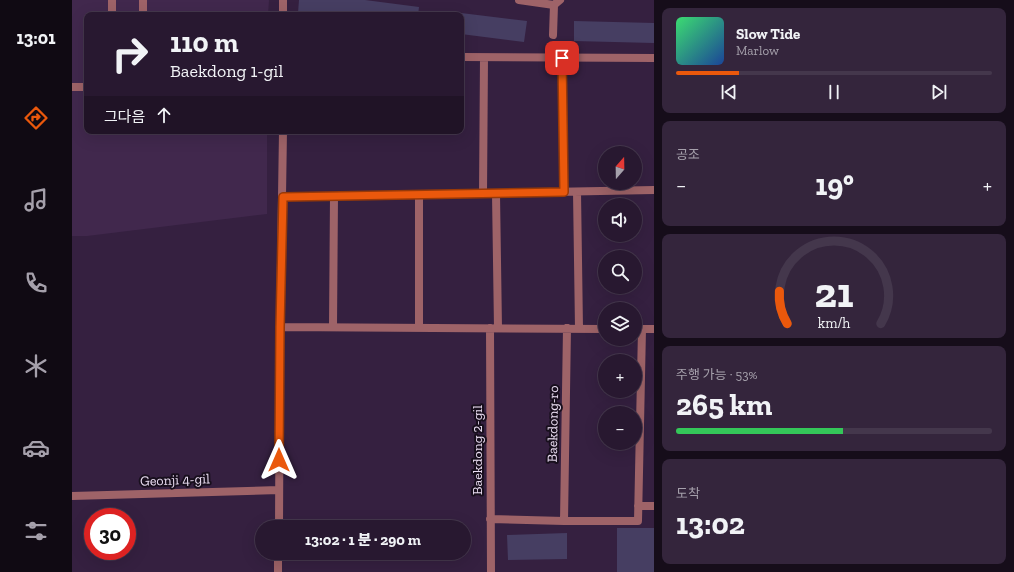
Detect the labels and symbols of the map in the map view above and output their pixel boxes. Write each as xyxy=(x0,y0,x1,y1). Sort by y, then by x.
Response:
pin xyxy=(545,41,579,75)
north arrow xyxy=(598,146,642,190)
street label: Baekdong-ro xyxy=(544,385,562,463)
street label: Baekdong 2-gil xyxy=(469,405,486,495)
position arrow xyxy=(258,439,300,481)
street label: Geonji 4-gil xyxy=(140,470,210,490)
speed limit sign: 30 xyxy=(84,508,136,560)

